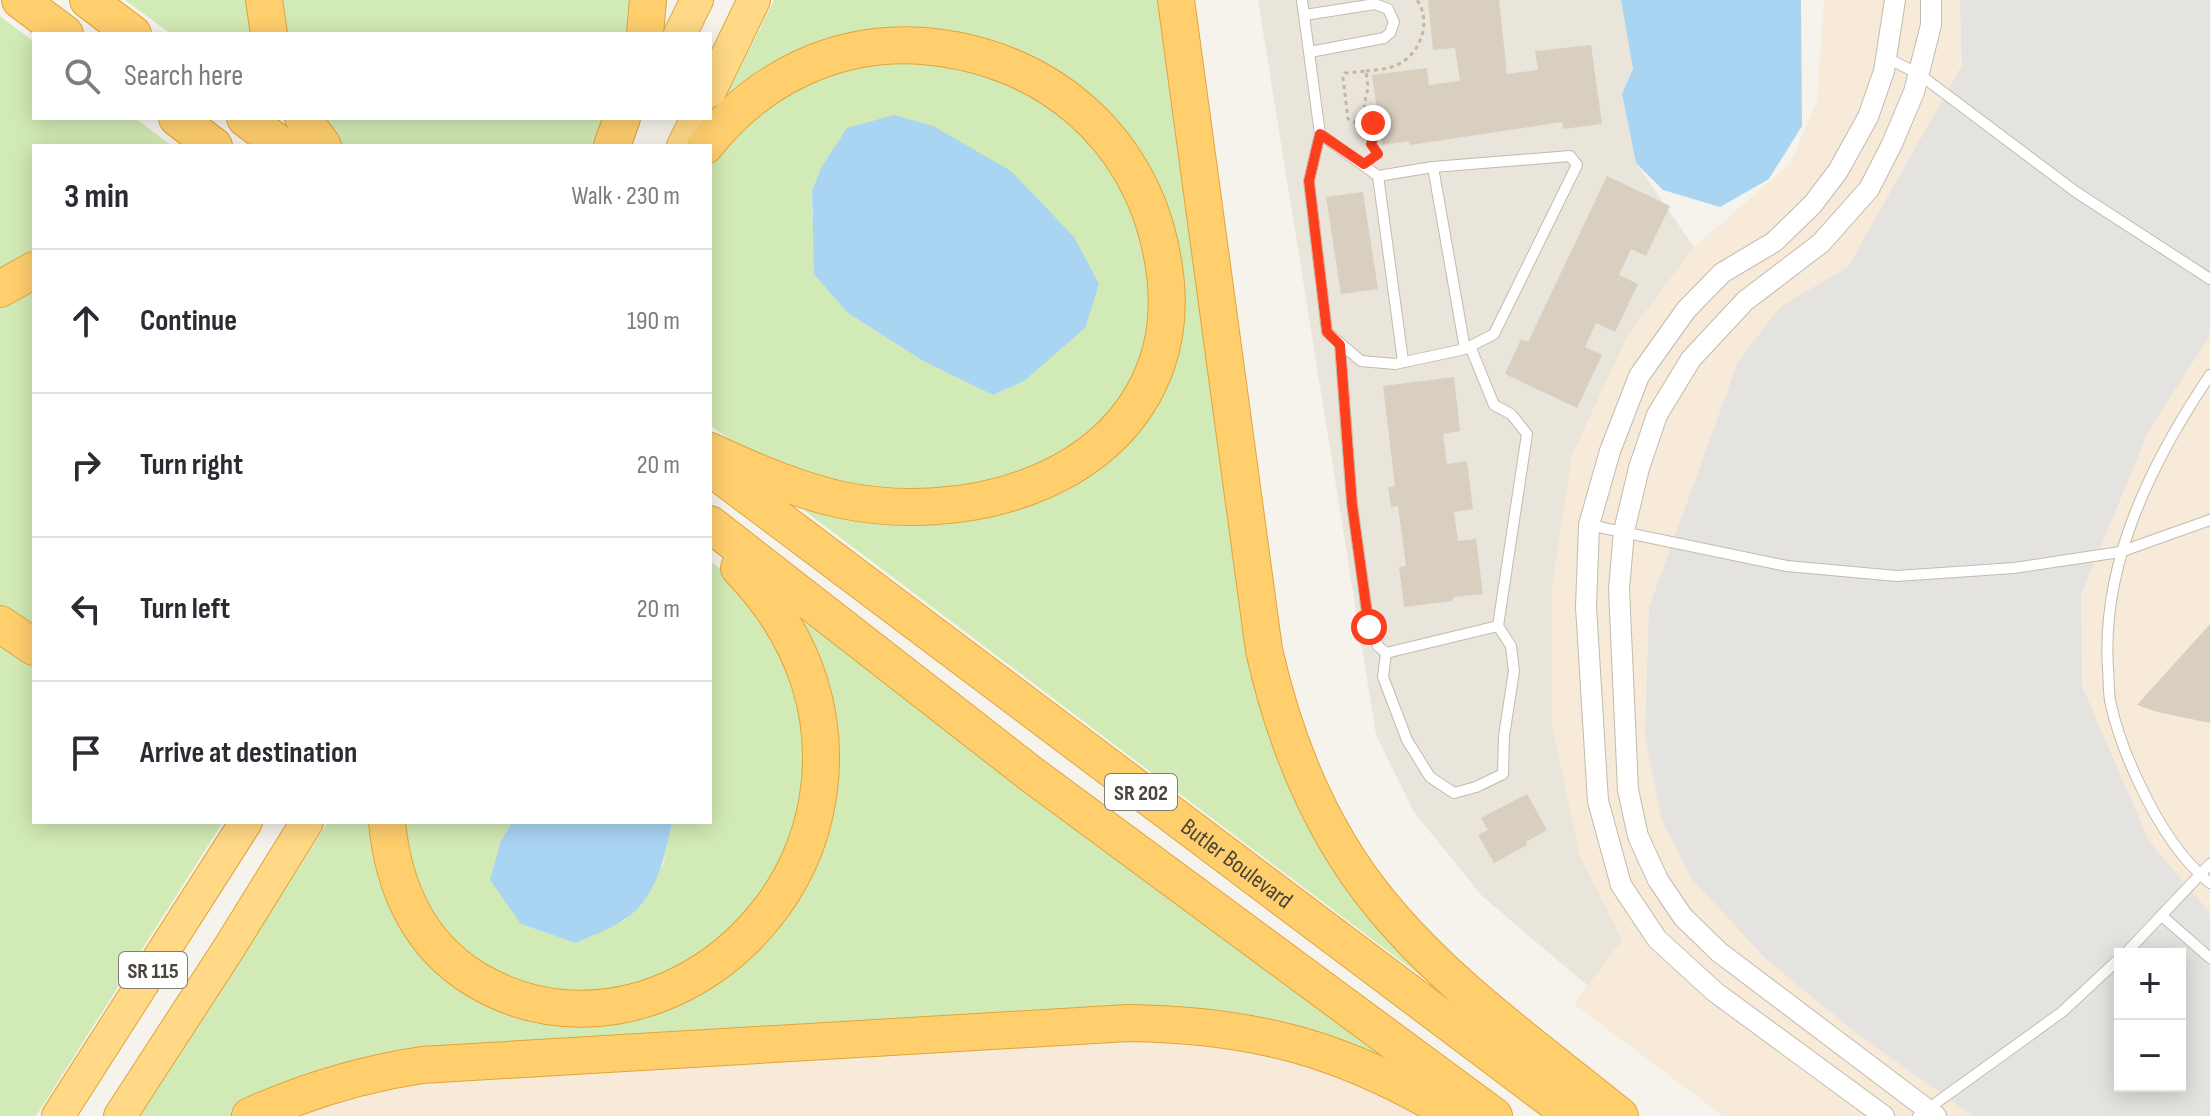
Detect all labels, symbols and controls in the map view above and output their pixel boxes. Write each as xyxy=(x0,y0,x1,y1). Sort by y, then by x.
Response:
search box xyxy=(32,32,712,120)
icon: search xyxy=(60,54,104,98)
text: Search here xyxy=(124,58,243,94)
route end xyxy=(1355,105,1391,141)
text: 3 min xyxy=(64,176,129,217)
text: Walk · 230 m xyxy=(571,181,680,212)
icon: ahead xyxy=(64,299,108,343)
text: Continue xyxy=(140,303,237,339)
text: 190 m xyxy=(627,306,680,337)
icon: right xyxy=(64,443,108,487)
text: Turn right xyxy=(140,447,243,483)
text: 20 m xyxy=(637,450,680,481)
icon: left xyxy=(64,587,108,631)
text: Turn left xyxy=(140,591,230,627)
text: 20 m xyxy=(637,594,680,625)
route start xyxy=(1351,609,1387,645)
icon: arrive xyxy=(64,731,108,775)
text: Arrive at destination xyxy=(140,735,357,771)
road number: SR 202 xyxy=(1105,774,1177,810)
street label: Butler Boulevard xyxy=(1175,812,1298,915)
map controls xyxy=(2114,948,2186,1092)
button: + xyxy=(2114,948,2186,1020)
road number: SR 115 xyxy=(119,952,187,988)
button: − xyxy=(2114,1020,2186,1092)

